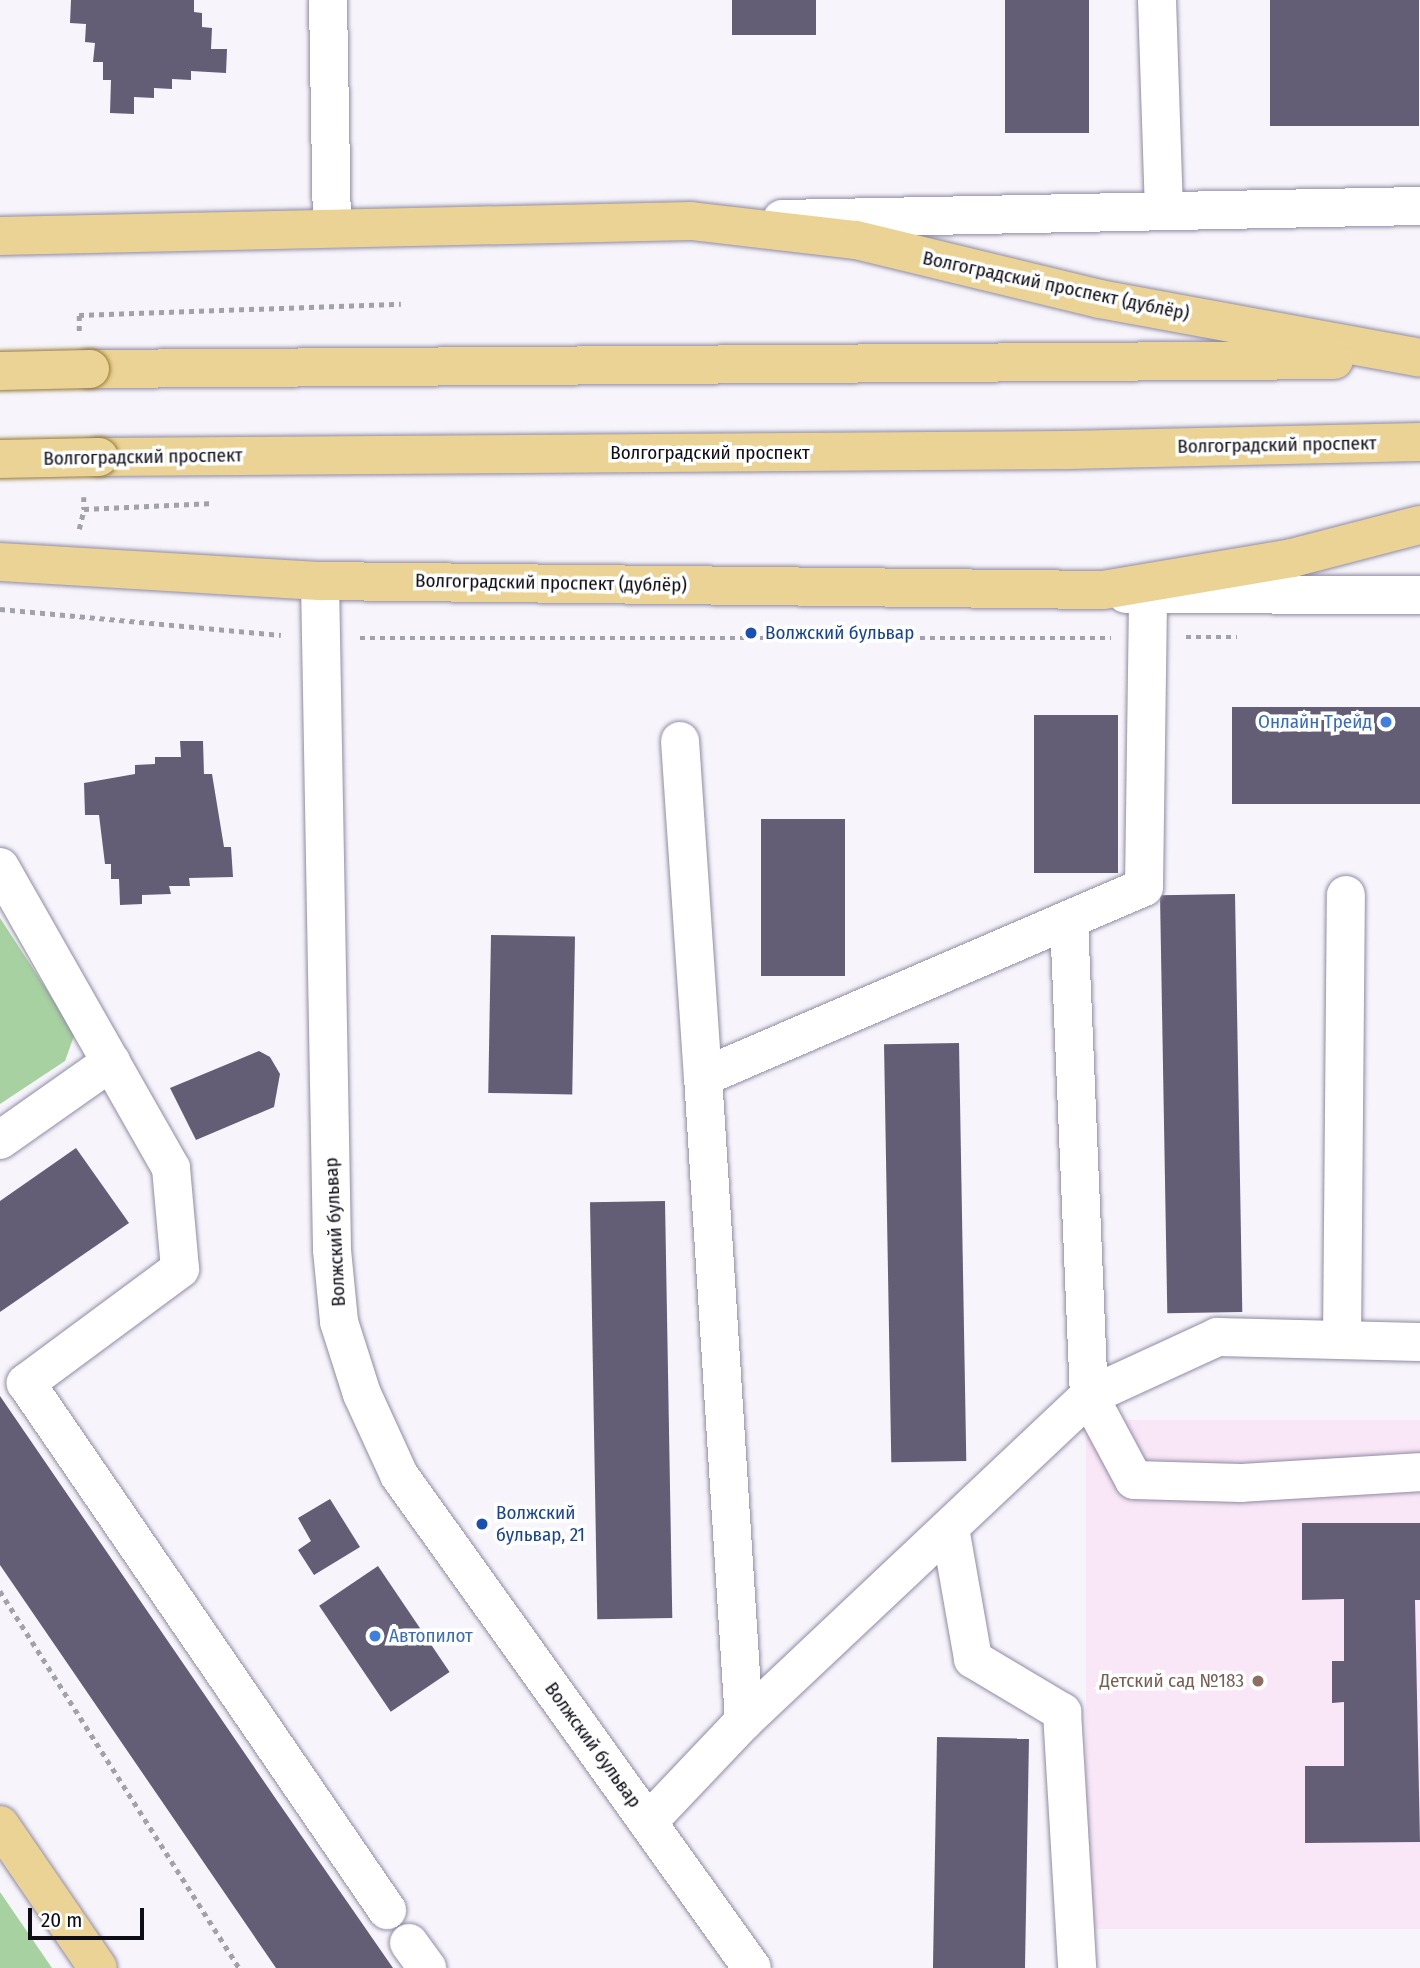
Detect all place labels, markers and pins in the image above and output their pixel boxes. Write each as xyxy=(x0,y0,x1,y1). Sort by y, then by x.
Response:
place label: Волжский бульвар xyxy=(765,622,914,644)
marker: Волжский бульвар xyxy=(743,625,759,641)
place label: Онлайн Трейд xyxy=(1258,711,1372,733)
marker: Онлайн Трейд xyxy=(1378,714,1394,730)
place label: Волжский бульвар, 21 xyxy=(496,1502,585,1546)
marker: Волжский бульвар, 21 xyxy=(474,1516,490,1532)
place label: Автопилот xyxy=(389,1625,473,1647)
marker: Автопилот xyxy=(367,1628,383,1644)
place label: Детский сад №183 xyxy=(1099,1670,1244,1692)
marker: Детский сад №183 xyxy=(1250,1673,1266,1689)

